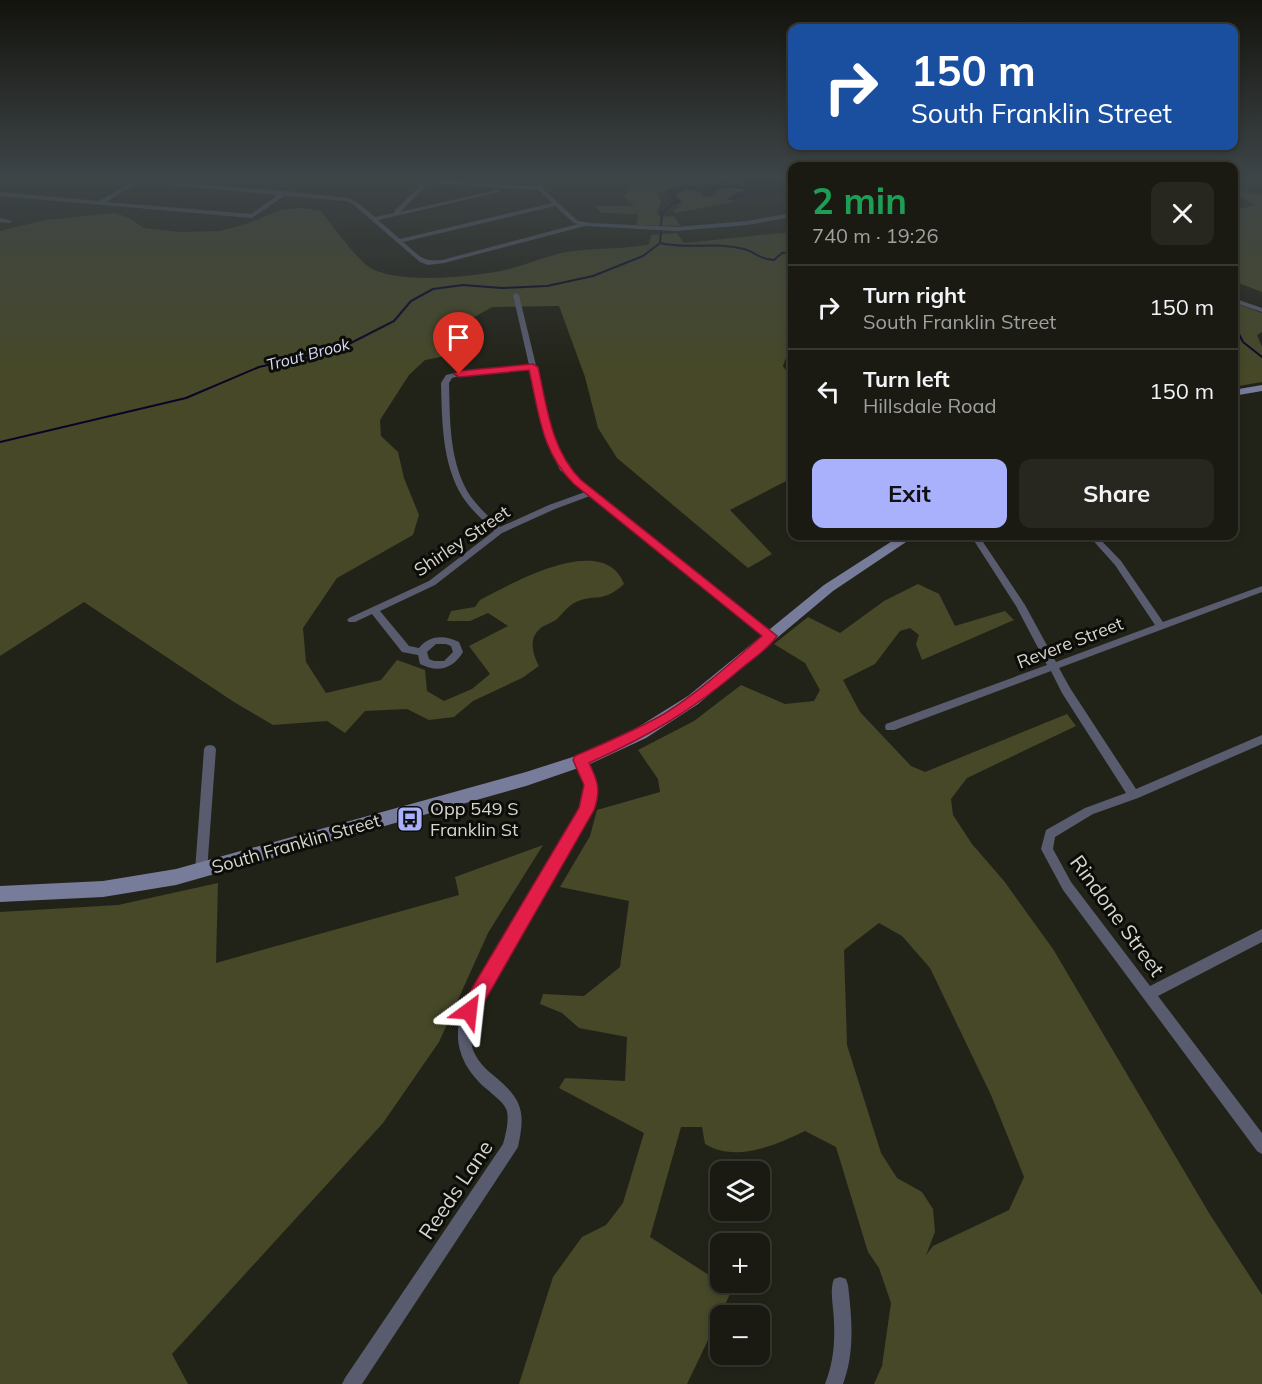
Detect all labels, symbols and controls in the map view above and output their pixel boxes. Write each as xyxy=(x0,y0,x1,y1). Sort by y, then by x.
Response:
text: 150 m xyxy=(911,44,1036,97)
icon: right xyxy=(812,48,890,126)
text: South Franklin Street xyxy=(911,96,1172,130)
text: 2 min xyxy=(812,178,907,223)
button: close xyxy=(1151,182,1214,245)
text: 740 m · 19:26 xyxy=(812,223,938,248)
text: Turn right xyxy=(863,281,966,309)
icon: right xyxy=(812,291,845,324)
text: 150 m xyxy=(1149,293,1214,321)
text: South Franklin Street xyxy=(863,309,1056,334)
pin xyxy=(433,312,484,374)
icon: arrive xyxy=(442,321,475,354)
water label: Trout Brook xyxy=(264,333,353,375)
text: Turn left xyxy=(863,365,950,393)
icon: left xyxy=(812,375,845,408)
text: 150 m xyxy=(1149,377,1214,405)
text: Hillsdale Road xyxy=(863,393,996,418)
button: Exit xyxy=(812,459,1007,528)
button: Share xyxy=(1019,459,1214,528)
street label: Shirley Street xyxy=(409,500,514,581)
street label: Revere Street xyxy=(1013,612,1126,673)
place label: Opp 549 S Franklin St xyxy=(430,797,519,841)
bus stop icon: Opp 549 S Franklin St xyxy=(395,804,425,834)
street label: South Franklin Street xyxy=(209,808,383,879)
street label: Rindone Street xyxy=(1065,850,1171,981)
position arrow xyxy=(437,979,501,1043)
street label: Reeds Lane xyxy=(413,1135,498,1244)
map controls xyxy=(710,1161,770,1365)
button: layers xyxy=(710,1161,770,1221)
button: + xyxy=(710,1233,770,1293)
button: − xyxy=(710,1305,770,1365)

